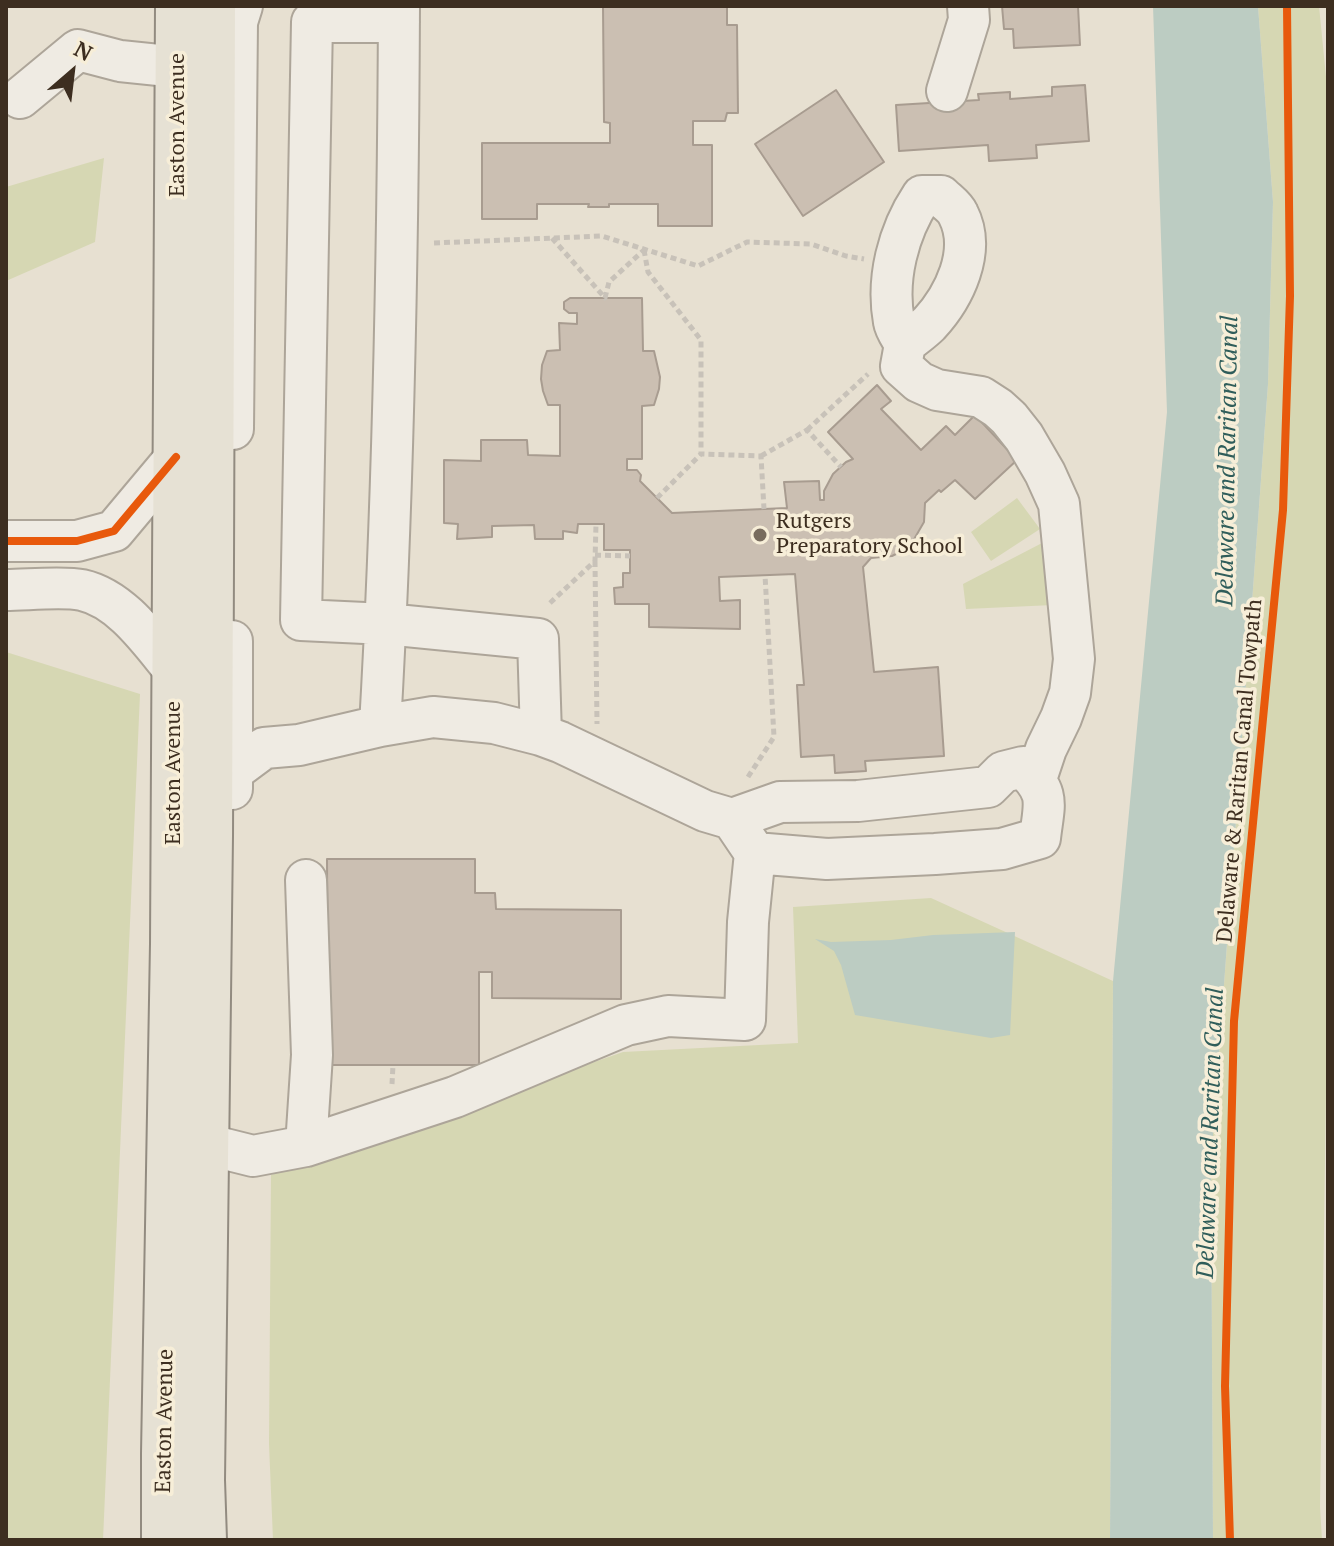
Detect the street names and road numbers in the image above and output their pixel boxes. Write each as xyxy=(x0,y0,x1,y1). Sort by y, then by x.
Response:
street label: Easton Avenue xyxy=(165,53,191,197)
street label: Delaware & Raritan Canal Towpath xyxy=(1212,598,1268,944)
street label: Easton Avenue xyxy=(161,701,187,845)
street label: Easton Avenue xyxy=(151,1349,179,1493)

